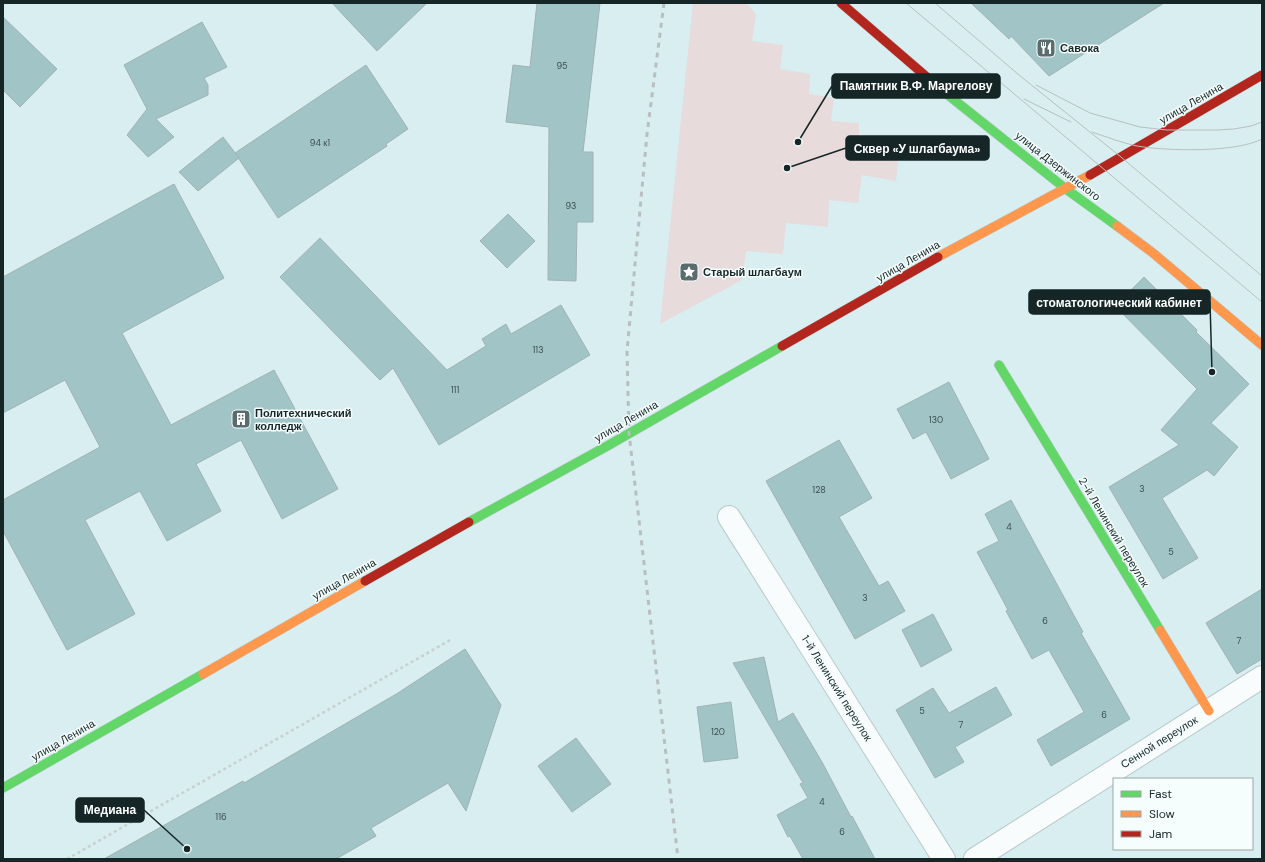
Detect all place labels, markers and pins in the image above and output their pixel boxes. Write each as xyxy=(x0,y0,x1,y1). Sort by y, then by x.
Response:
restaurant icon: Савока xyxy=(1035,37,1057,59)
place label: Савока xyxy=(1060,41,1100,55)
callout: Памятник В.Ф. Маргелову xyxy=(832,74,1000,98)
callout: Сквер «У шлагбаума» xyxy=(846,136,989,160)
place icon: Старый шлагбаум xyxy=(678,261,700,283)
place label: Старый шлагбаум xyxy=(703,265,802,279)
callout: стоматологический кабинет xyxy=(1029,290,1210,314)
place label: Политехнический колледж xyxy=(255,406,352,433)
building icon: Политехнический колледж xyxy=(230,408,252,430)
callout: Медиана xyxy=(76,798,144,822)

